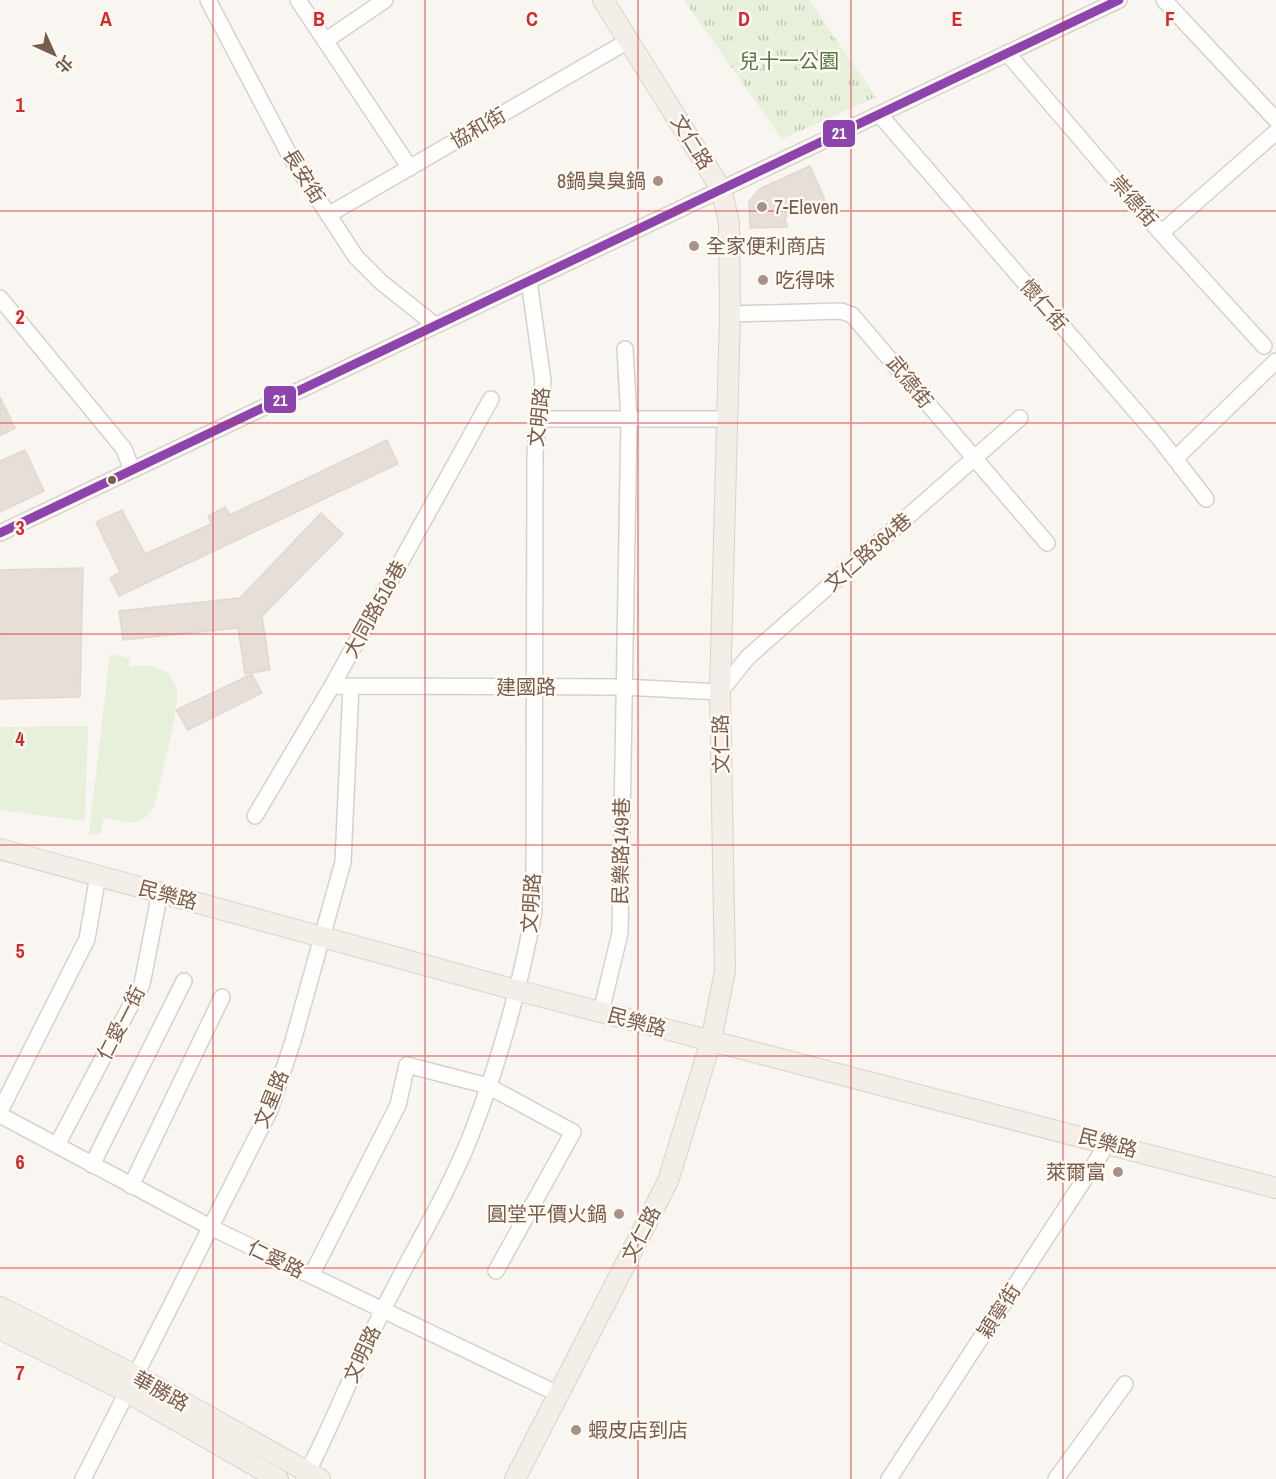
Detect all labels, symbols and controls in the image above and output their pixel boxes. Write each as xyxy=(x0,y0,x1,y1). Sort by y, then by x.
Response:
text: A xyxy=(100,5,112,32)
text: B xyxy=(313,5,325,32)
text: C xyxy=(526,5,538,32)
text: D xyxy=(738,5,750,32)
text: E xyxy=(952,5,963,32)
text: F xyxy=(1165,5,1175,32)
north arrow xyxy=(24,24,84,84)
park label: 兒十一公園 xyxy=(739,47,839,74)
text: 北 xyxy=(51,51,78,78)
text: 1 xyxy=(15,91,25,118)
street label: 協和街 xyxy=(445,101,510,154)
street label: 文仁路 xyxy=(665,109,720,174)
line badge: 21 xyxy=(822,119,856,148)
text: 21 xyxy=(832,122,847,144)
street label: 長安街 xyxy=(277,143,332,208)
place label: 8鍋臭臭鍋 xyxy=(557,167,646,194)
street label: 崇德街 xyxy=(1105,169,1164,232)
marker: 8鍋臭臭鍋 xyxy=(651,174,665,188)
place label: 7-Eleven xyxy=(774,193,839,220)
marker: 7-Eleven xyxy=(755,200,769,214)
place label: 全家便利商店 xyxy=(706,232,826,259)
marker: 全家便利商店 xyxy=(687,239,701,253)
place label: 吃得味 xyxy=(775,266,835,293)
marker: 吃得味 xyxy=(756,273,770,287)
street label: 懷仁街 xyxy=(1015,273,1074,336)
text: 2 xyxy=(15,303,25,330)
street label: 武德街 xyxy=(881,350,940,413)
line badge: 21 xyxy=(263,385,297,414)
street label: 文明路 xyxy=(522,386,555,448)
text: 21 xyxy=(273,389,288,411)
unlabelled marker xyxy=(106,474,118,486)
street label: 文仁路364巷 xyxy=(818,506,917,597)
text: 3 xyxy=(15,514,25,541)
street label: 大同路516巷 xyxy=(337,555,412,662)
street label: 建國路 xyxy=(496,673,556,700)
street label: 文仁路 xyxy=(706,714,735,774)
text: 4 xyxy=(15,725,25,752)
street label: 民樂路149巷 xyxy=(606,797,635,905)
street label: 文明路 xyxy=(515,872,546,934)
street label: 民樂路 xyxy=(136,874,201,915)
text: 5 xyxy=(15,937,25,964)
street label: 仁愛一街 xyxy=(90,981,151,1065)
street label: 民樂路 xyxy=(605,1001,670,1042)
street label: 文星路 xyxy=(247,1066,294,1132)
street label: 民樂路 xyxy=(1076,1122,1141,1163)
text: 6 xyxy=(15,1148,25,1175)
place label: 萊爾富 xyxy=(1046,1158,1106,1185)
marker: 萊爾富 xyxy=(1111,1165,1125,1179)
place label: 圓堂平價火鍋 xyxy=(487,1200,607,1227)
street label: 文仁路 xyxy=(615,1201,666,1267)
marker: 圓堂平價火鍋 xyxy=(612,1207,626,1221)
street label: 仁愛路 xyxy=(243,1233,309,1284)
street label: 穎寧街 xyxy=(971,1278,1026,1343)
street label: 文明路 xyxy=(337,1321,386,1387)
text: 7 xyxy=(15,1359,25,1386)
street label: 華勝路 xyxy=(128,1364,194,1417)
place label: 蝦皮店到店 xyxy=(588,1416,688,1443)
marker: 蝦皮店到店 xyxy=(569,1423,583,1437)

